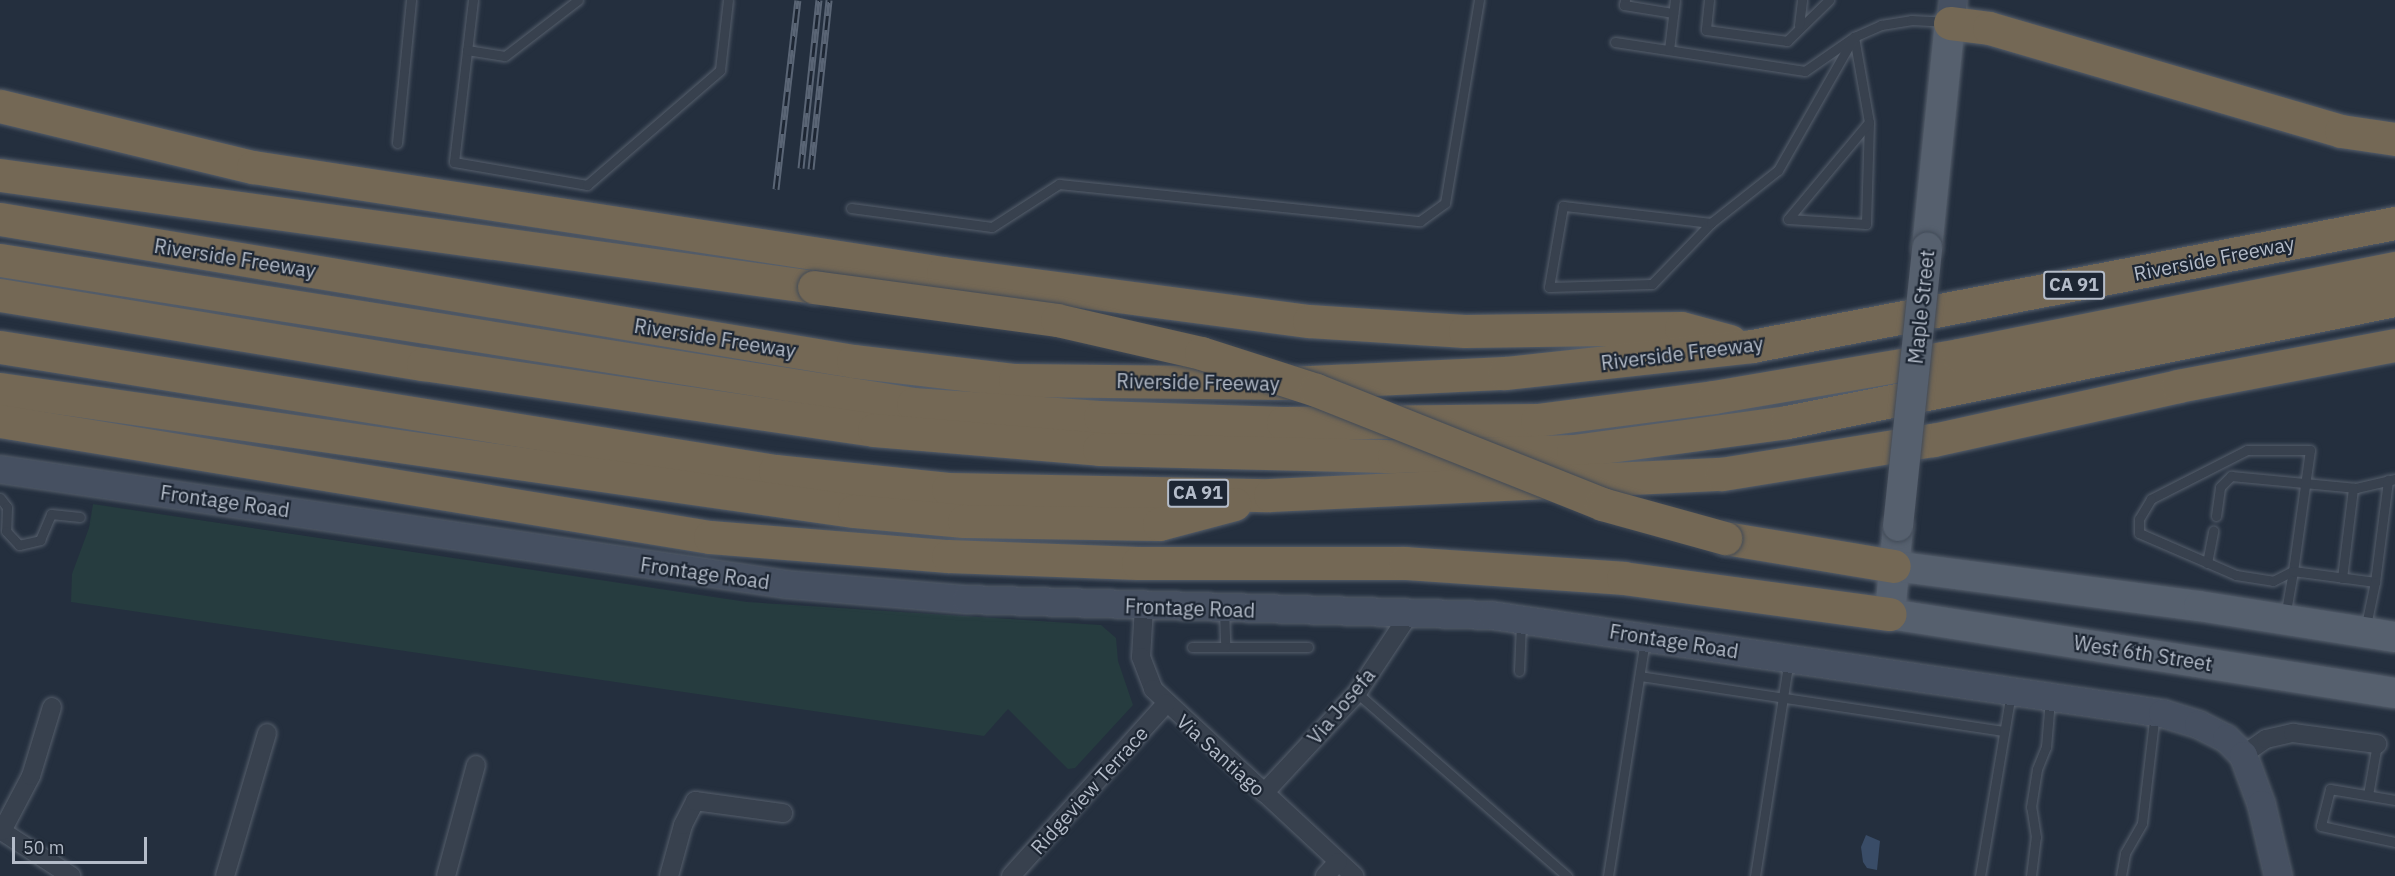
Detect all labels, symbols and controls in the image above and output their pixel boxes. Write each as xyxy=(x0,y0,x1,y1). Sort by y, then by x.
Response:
street label: Riverside Freeway xyxy=(2131,231,2297,285)
street label: Riverside Freeway xyxy=(152,233,318,283)
street label: Maple Street xyxy=(1903,249,1939,365)
road number: CA 91 xyxy=(2042,270,2106,300)
street label: Riverside Freeway xyxy=(632,313,798,363)
street label: Riverside Freeway xyxy=(1599,331,1765,375)
street label: Riverside Freeway xyxy=(1116,369,1280,395)
road number: CA 91 xyxy=(1166,478,1230,508)
street label: Frontage Road xyxy=(159,480,291,522)
street label: Frontage Road xyxy=(639,552,771,594)
street label: Frontage Road xyxy=(1124,594,1256,622)
street label: Frontage Road xyxy=(1608,619,1740,663)
street label: West 6th Street xyxy=(2072,630,2214,676)
street label: Via Josefa xyxy=(1302,663,1380,749)
street label: Via Santiago xyxy=(1172,709,1270,801)
street label: Ridgeview Terrace xyxy=(1025,721,1153,859)
scale bar xyxy=(15,825,150,863)
text: 50 m xyxy=(23,836,65,859)

